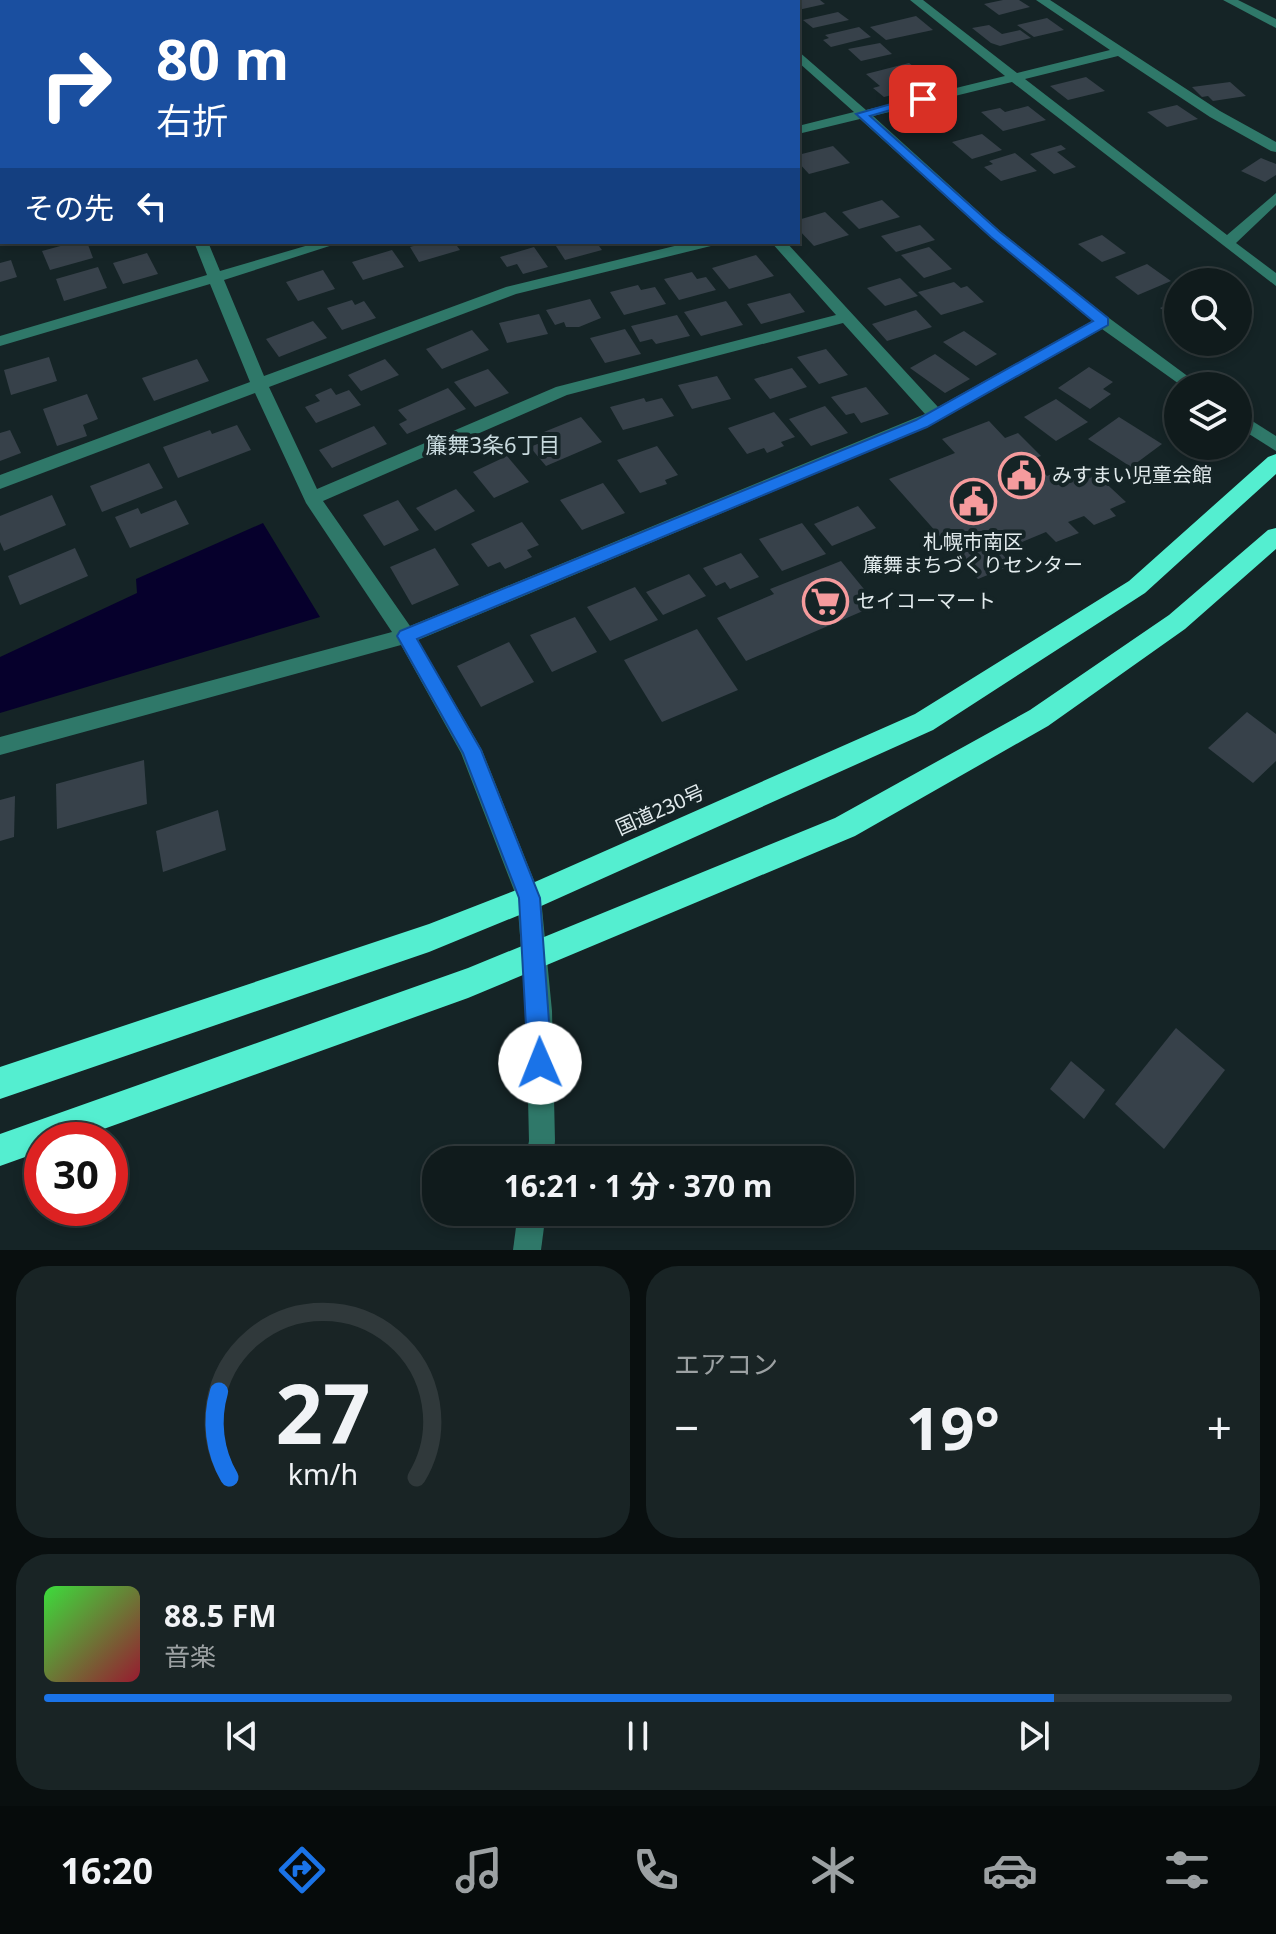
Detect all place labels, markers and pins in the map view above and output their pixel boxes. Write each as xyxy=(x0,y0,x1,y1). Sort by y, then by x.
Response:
pin xyxy=(889,65,957,133)
public building icon: みすまい児童会館 xyxy=(997,451,1045,499)
place label: みすまい児童会館 xyxy=(1052,461,1212,488)
public building icon: 札幌市南区 簾舞まちづくりセンター xyxy=(949,478,997,526)
place label: 札幌市南区 簾舞まちづくりセンター xyxy=(863,528,1083,578)
supermarket icon: セイコーマート xyxy=(801,577,849,625)
place label: セイコーマート xyxy=(856,587,996,614)

